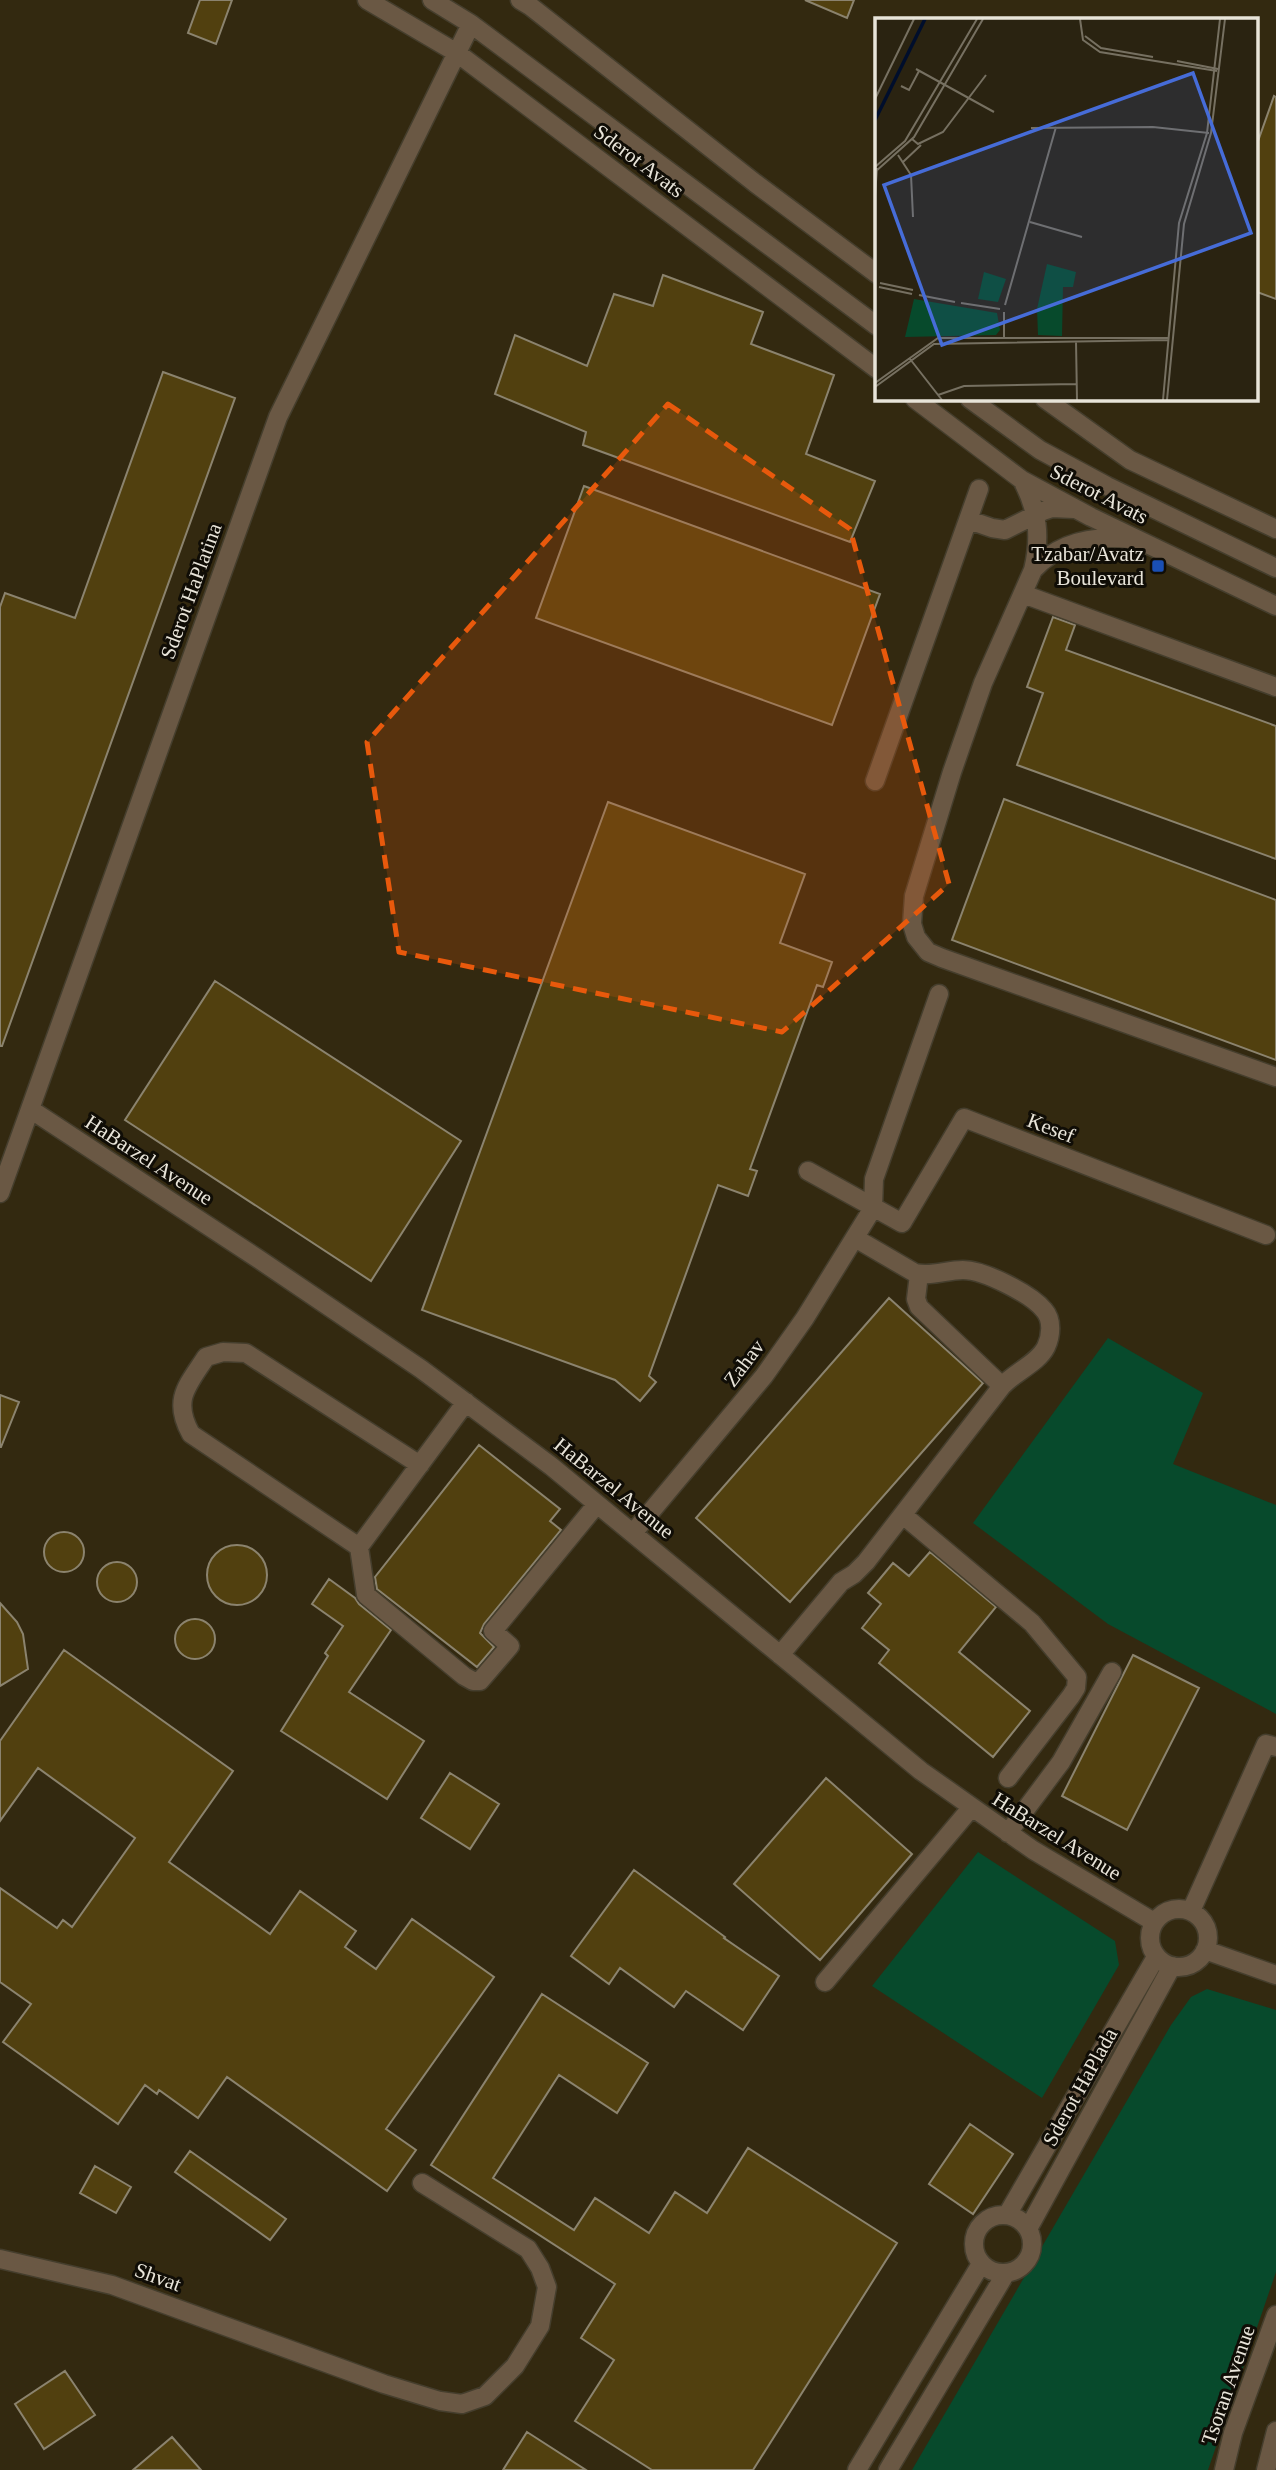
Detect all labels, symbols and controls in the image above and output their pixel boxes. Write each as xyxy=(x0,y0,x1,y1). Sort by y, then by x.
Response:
inset map xyxy=(875,18,1258,401)
street label: Sderot Avats xyxy=(589,119,689,203)
street label: Sderot Avats xyxy=(1046,459,1152,529)
street label: Sderot HaPlatina xyxy=(155,519,227,662)
place label: Tzabar/Avatz Boulevard xyxy=(1031,542,1144,590)
marker: Tzabar/Avatz Boulevard xyxy=(1150,558,1166,574)
street label: Kesef xyxy=(1024,1108,1078,1148)
street label: HaBarzel Avenue xyxy=(81,1110,217,1210)
street label: Zahav xyxy=(719,1334,770,1391)
street label: HaBarzel Avenue xyxy=(549,1432,679,1544)
street label: HaBarzel Avenue xyxy=(988,1787,1126,1885)
street label: Sderot HaPlada xyxy=(1038,2023,1123,2150)
street label: Shvat xyxy=(131,2258,185,2297)
street label: Tsoran Avenue xyxy=(1196,2322,1260,2448)

